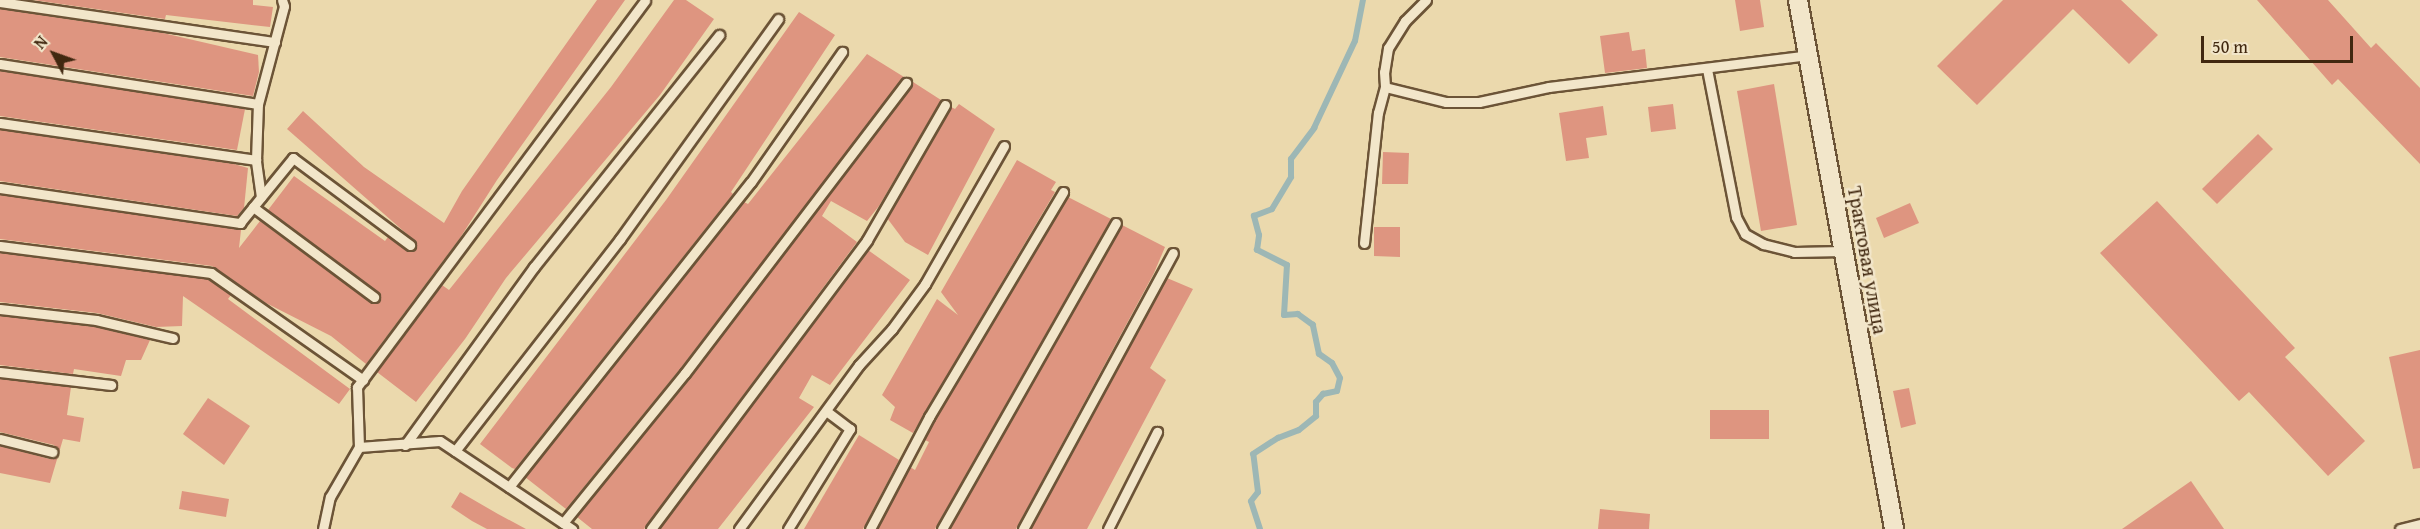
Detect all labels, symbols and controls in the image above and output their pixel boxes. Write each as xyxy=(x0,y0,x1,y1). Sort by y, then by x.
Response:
north arrow xyxy=(24,24,84,84)
scale bar xyxy=(2204,24,2356,62)
text: N xyxy=(28,30,53,54)
text: 50 m xyxy=(2212,33,2248,60)
street label: Трактовая улица xyxy=(1843,184,1893,336)

